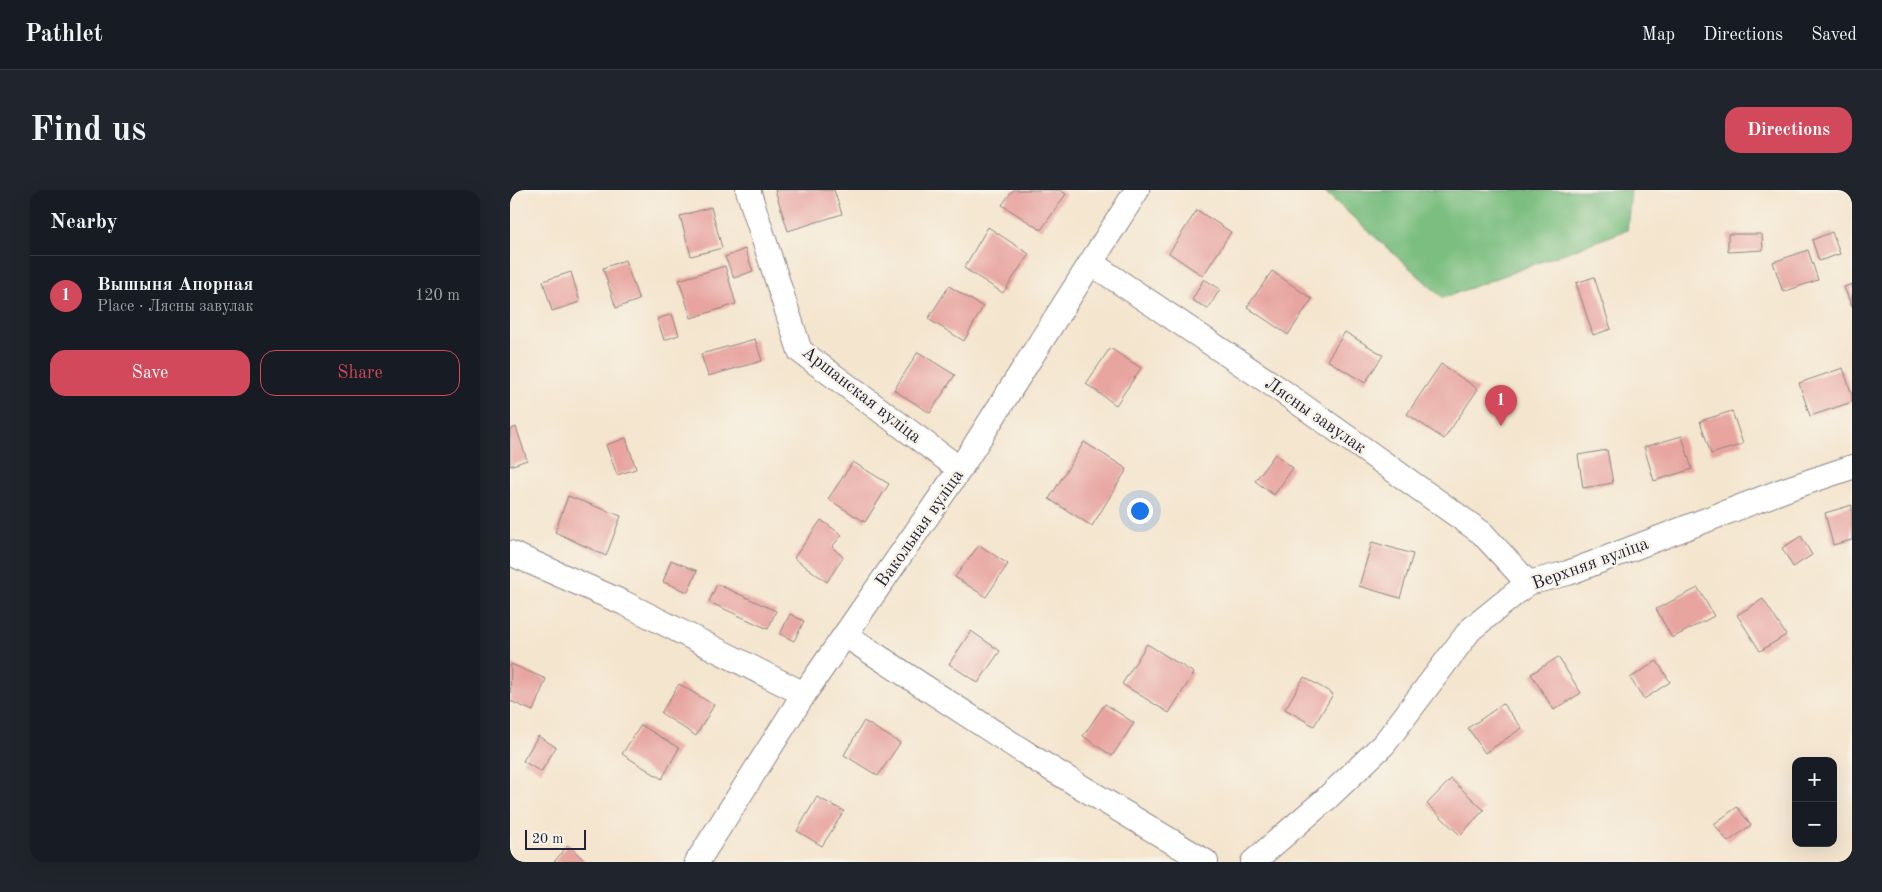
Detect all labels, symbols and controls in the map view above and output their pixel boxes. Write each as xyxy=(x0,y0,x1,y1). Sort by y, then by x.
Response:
text: Pathlet xyxy=(25,23,103,47)
text: Map xyxy=(1642,26,1675,44)
text: Directions xyxy=(1703,26,1783,44)
text: Saved xyxy=(1811,26,1857,44)
button: Directions xyxy=(1725,107,1852,153)
text: Find us xyxy=(30,113,146,148)
text: Nearby xyxy=(50,212,118,233)
text: Вышыня Апорная xyxy=(97,276,253,295)
text: 1 xyxy=(61,288,71,304)
text: 120 m xyxy=(415,288,460,304)
text: Place · Лясны завулак xyxy=(97,299,254,315)
street label: Аршанская вуліца xyxy=(798,343,924,447)
button: Save xyxy=(50,350,250,396)
button: Share xyxy=(260,350,460,396)
street label: Лясны завулак xyxy=(1262,374,1369,457)
pin: 1 xyxy=(1485,385,1517,426)
street label: Вакольная вуліца xyxy=(873,466,967,591)
your location xyxy=(1127,498,1153,524)
street label: Верхняя вуліца xyxy=(1530,535,1651,593)
map controls xyxy=(1792,757,1837,847)
button: + xyxy=(1792,757,1837,802)
button: − xyxy=(1792,802,1837,847)
scale bar xyxy=(525,827,586,850)
text: 20 m xyxy=(532,832,563,846)

